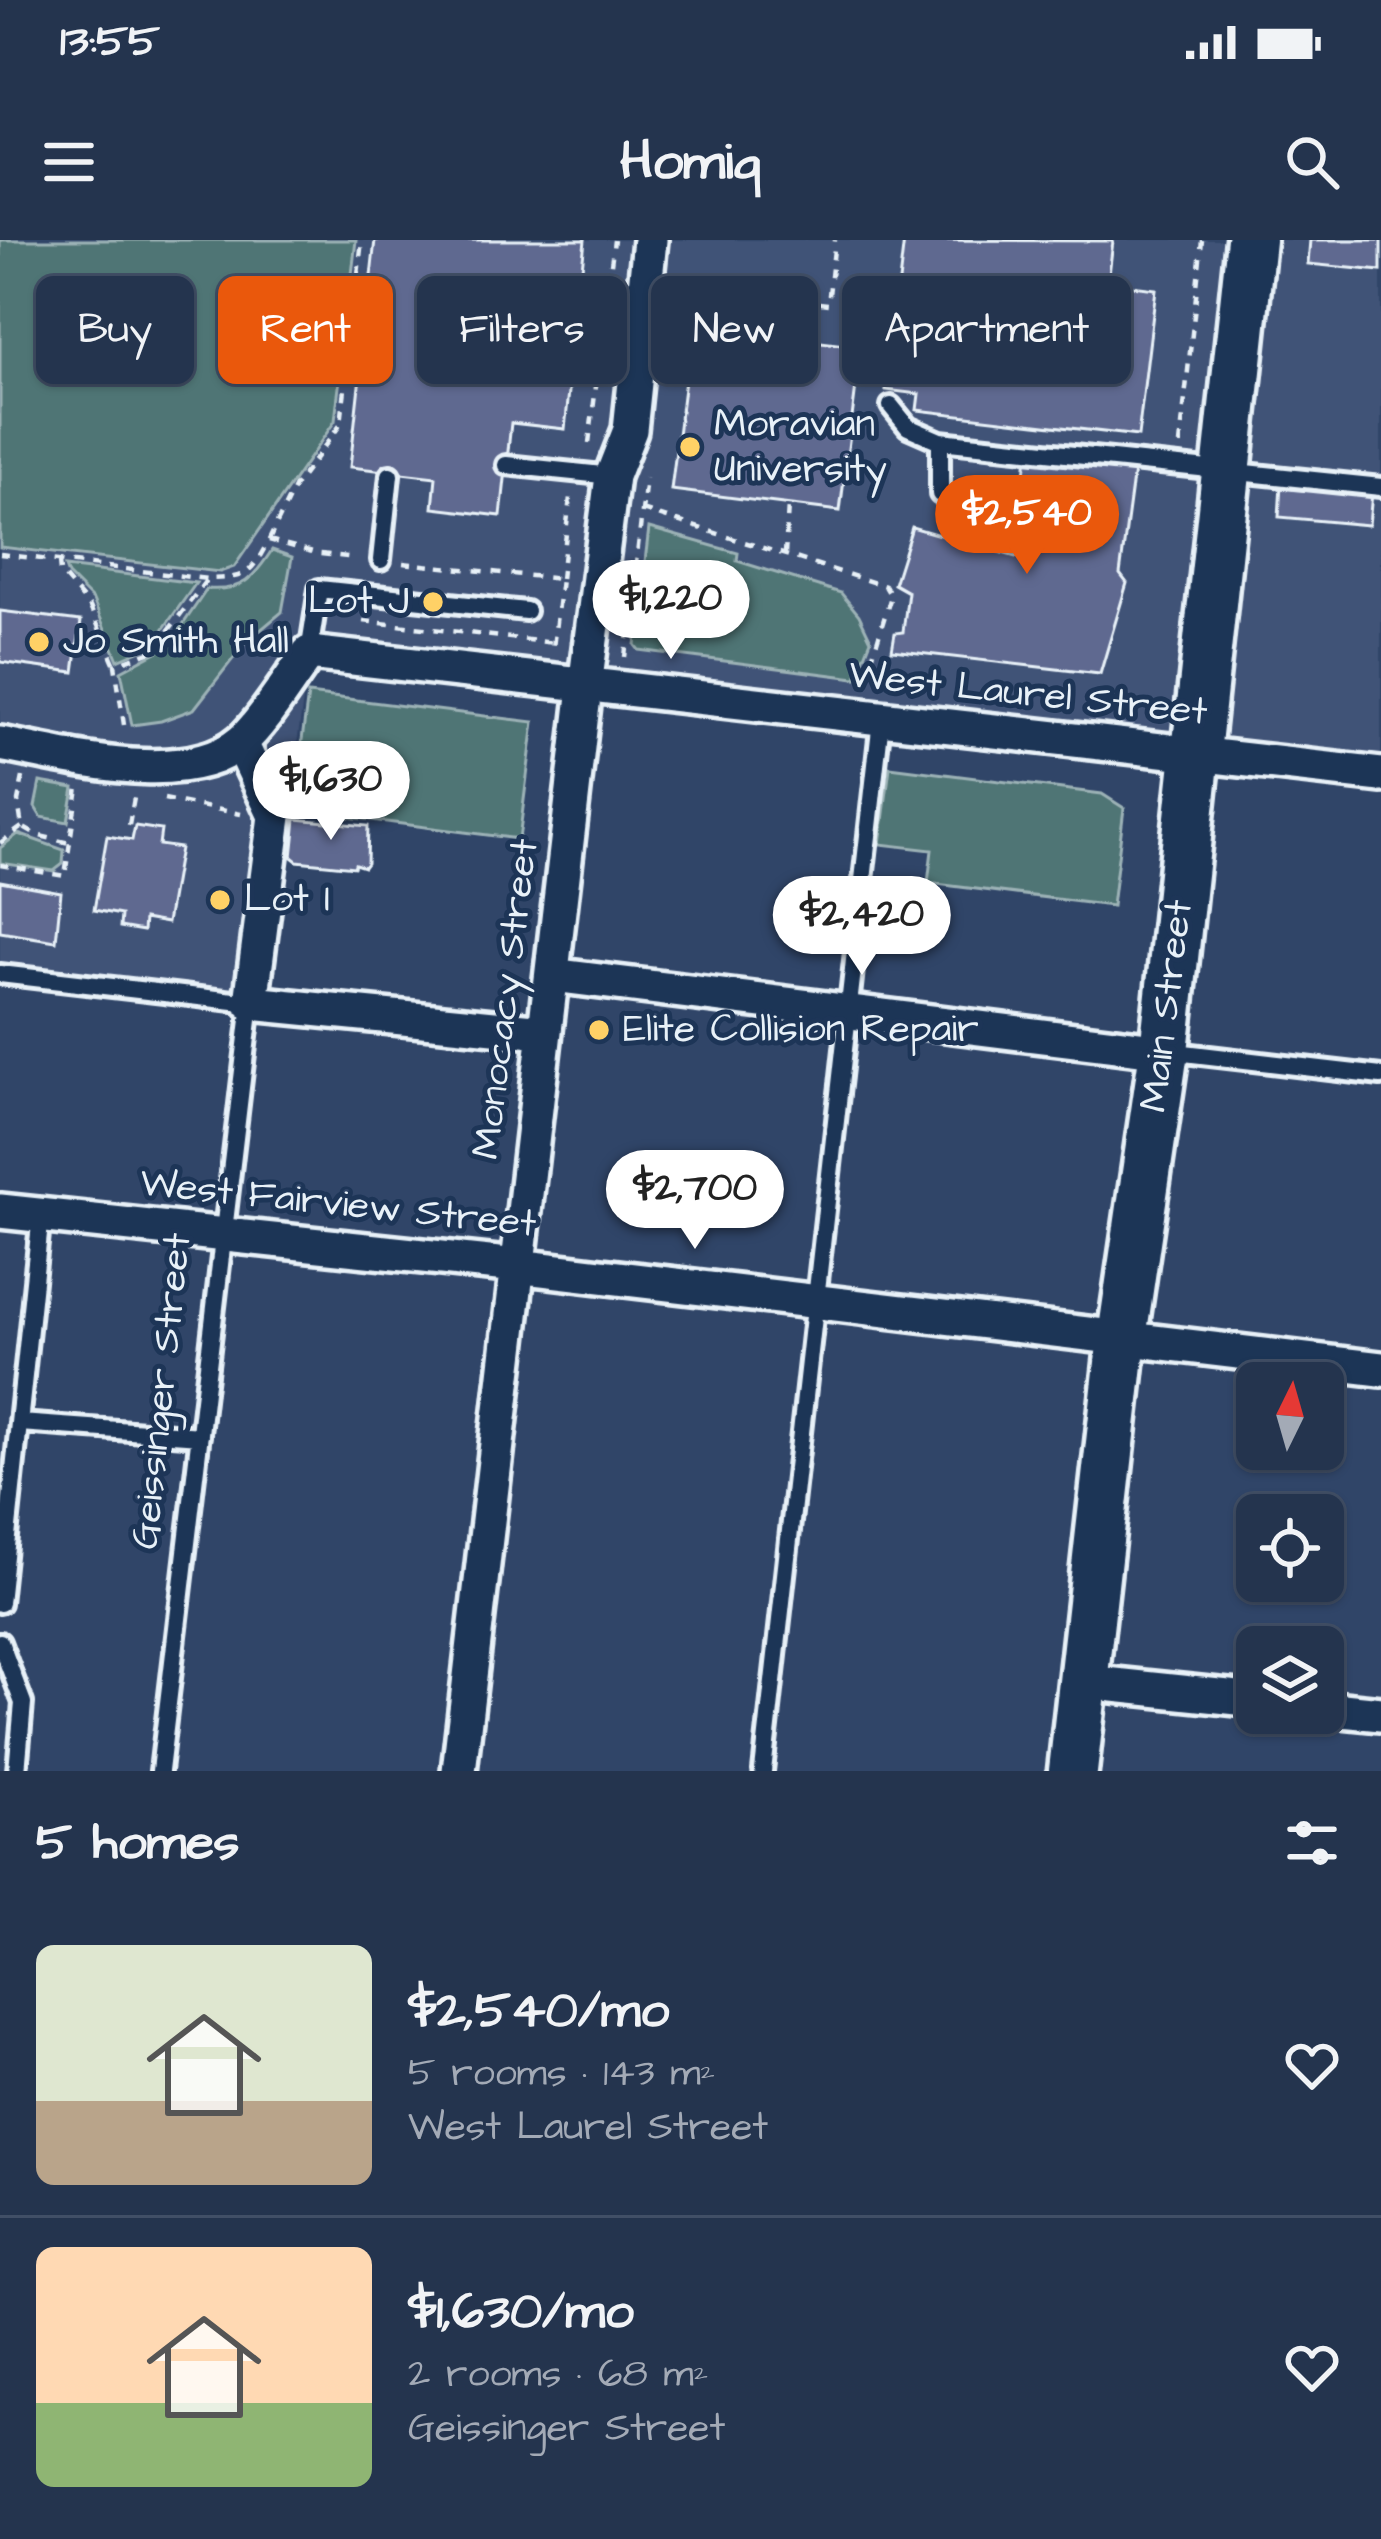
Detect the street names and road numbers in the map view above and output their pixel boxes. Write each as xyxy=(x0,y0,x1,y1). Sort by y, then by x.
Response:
street label: West Laurel Street xyxy=(846,648,1210,740)
street label: Monocacy Street xyxy=(460,836,553,1162)
street label: Main Street xyxy=(1127,897,1207,1115)
street label: West Fairview Street xyxy=(137,1156,539,1252)
street label: Geissinger Street xyxy=(119,1230,205,1552)

